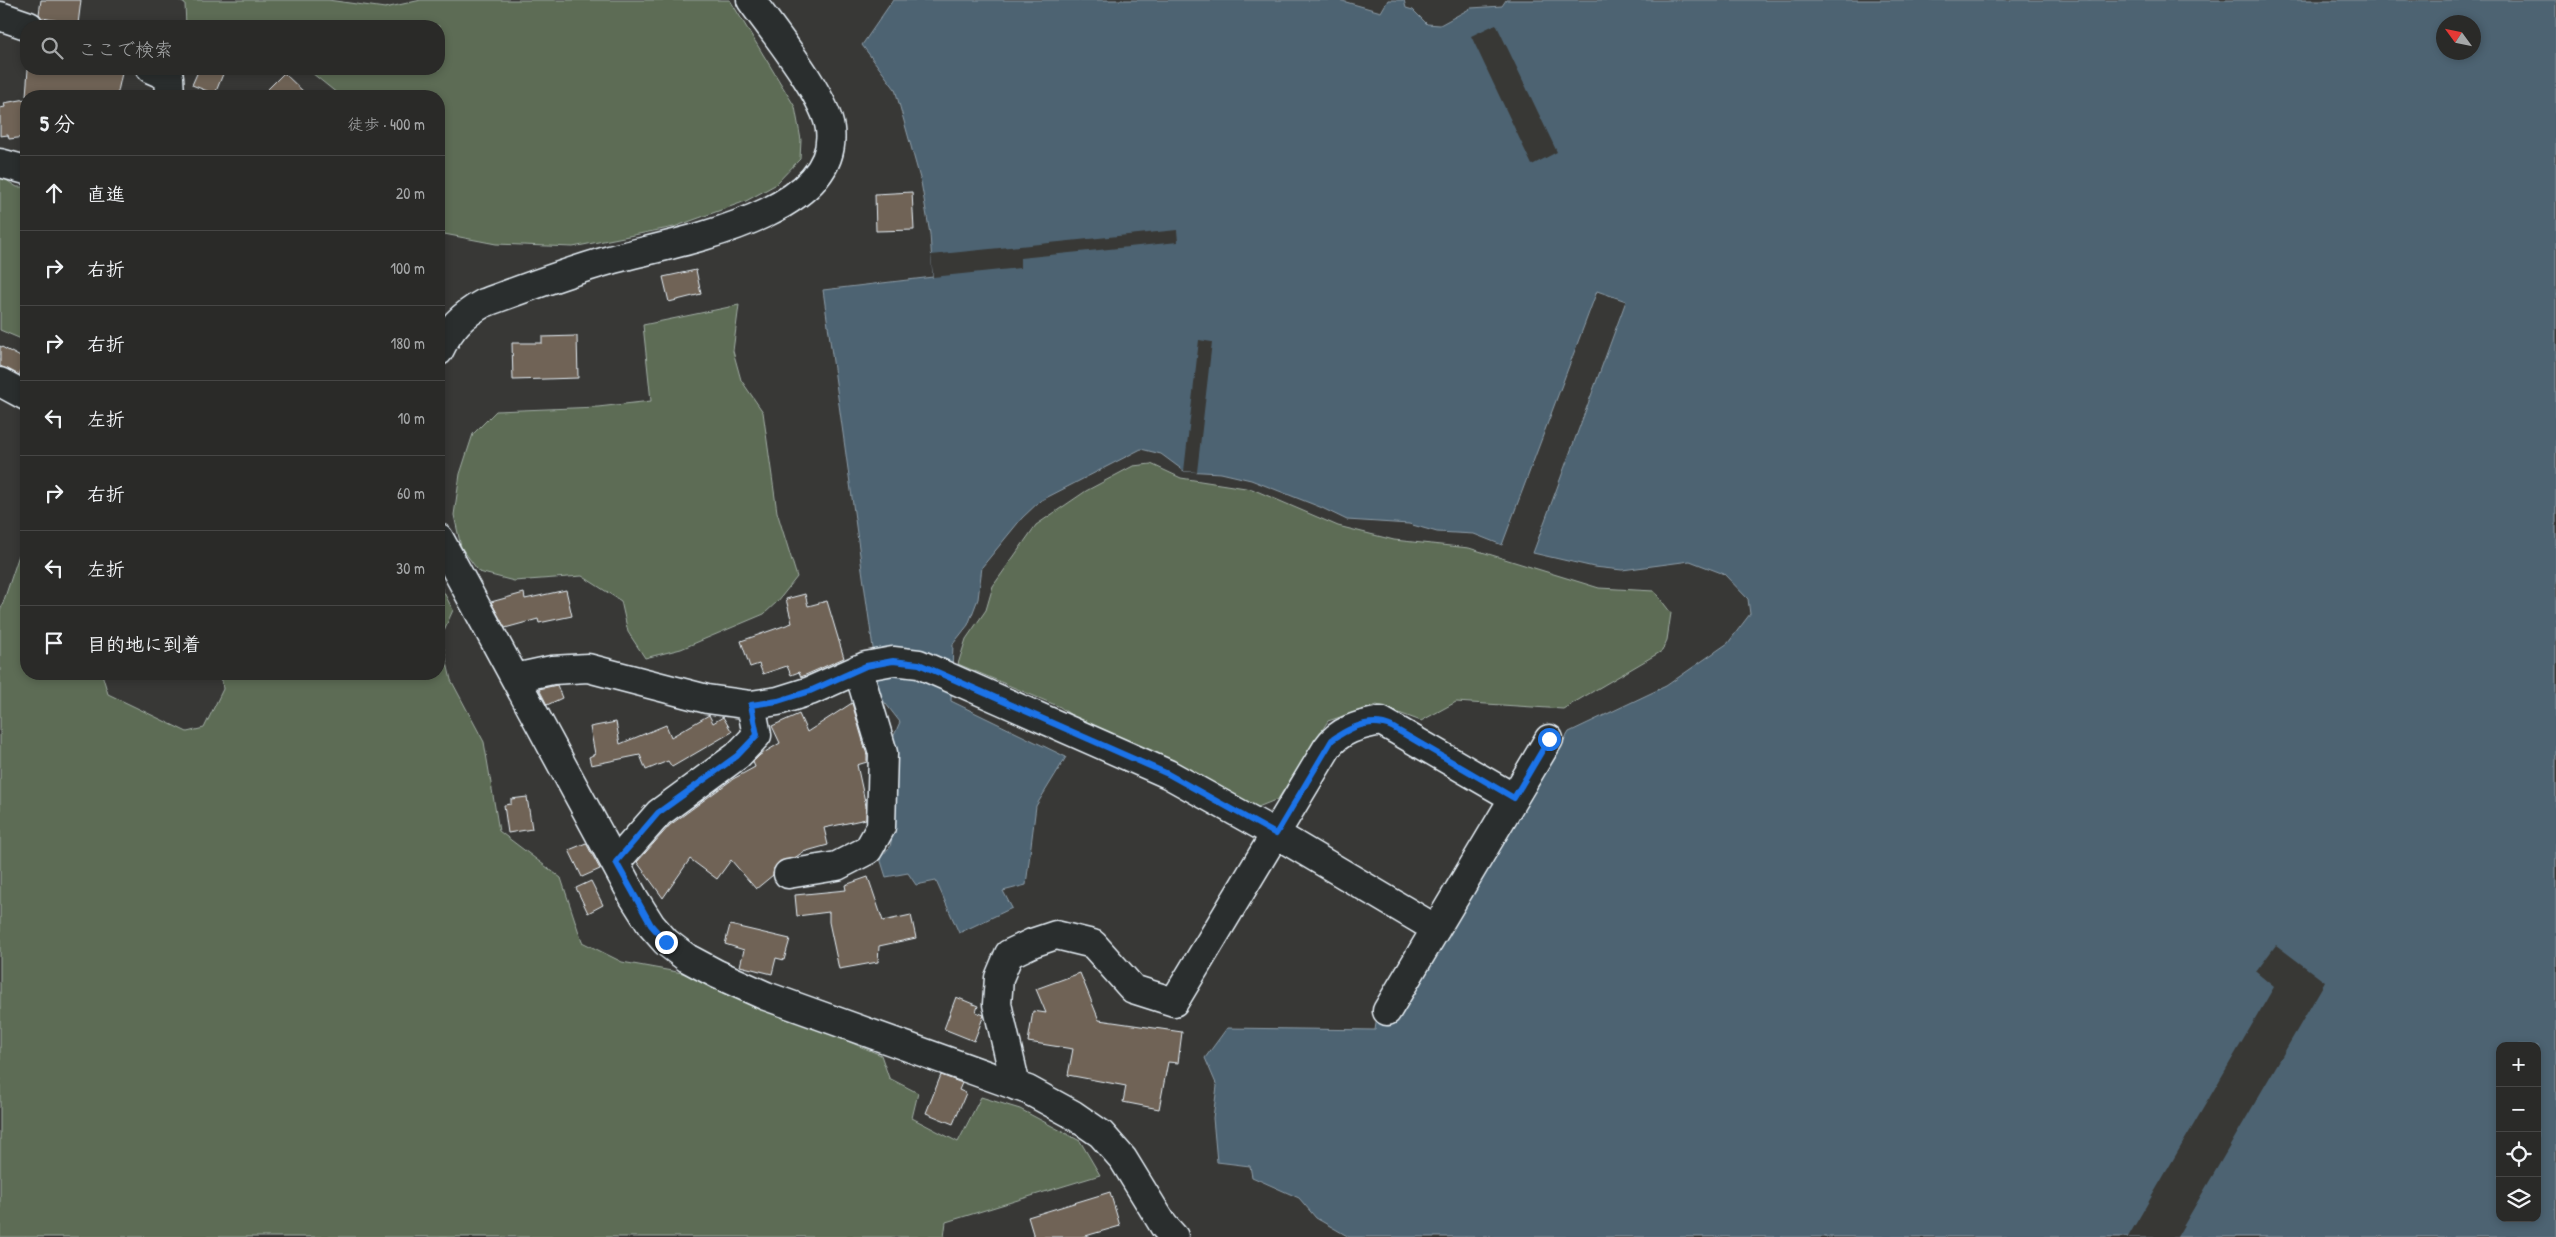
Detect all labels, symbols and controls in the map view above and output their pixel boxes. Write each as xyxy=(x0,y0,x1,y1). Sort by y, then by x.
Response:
north arrow xyxy=(2436,15,2481,60)
search box xyxy=(20,20,445,75)
icon: search xyxy=(38,34,66,62)
text: ここで検索 xyxy=(78,36,173,62)
text: 5 分 xyxy=(40,109,75,138)
text: 徒歩 · 400 m xyxy=(348,113,425,135)
icon: ahead xyxy=(40,179,68,207)
text: 直進 xyxy=(87,181,125,207)
text: 20 m xyxy=(396,182,425,204)
icon: right xyxy=(40,254,68,282)
text: 右折 xyxy=(87,256,125,282)
text: 100 m xyxy=(390,257,425,279)
icon: right xyxy=(40,329,68,357)
text: 右折 xyxy=(87,331,125,357)
text: 180 m xyxy=(391,332,425,354)
icon: left xyxy=(40,404,68,432)
text: 左折 xyxy=(87,406,125,432)
text: 10 m xyxy=(397,407,425,429)
icon: right xyxy=(40,479,68,507)
text: 右折 xyxy=(87,481,125,507)
text: 60 m xyxy=(397,482,425,504)
icon: left xyxy=(40,554,68,582)
text: 左折 xyxy=(87,556,125,582)
text: 30 m xyxy=(396,557,425,579)
icon: arrive xyxy=(40,629,68,657)
text: 目的地に到着 xyxy=(87,631,201,657)
route start xyxy=(1538,728,1561,751)
route end xyxy=(655,931,678,954)
map controls xyxy=(2496,1042,2541,1222)
button: + xyxy=(2496,1042,2541,1087)
button: − xyxy=(2496,1087,2541,1132)
button: locate xyxy=(2496,1132,2541,1177)
button: layers xyxy=(2496,1177,2541,1222)

